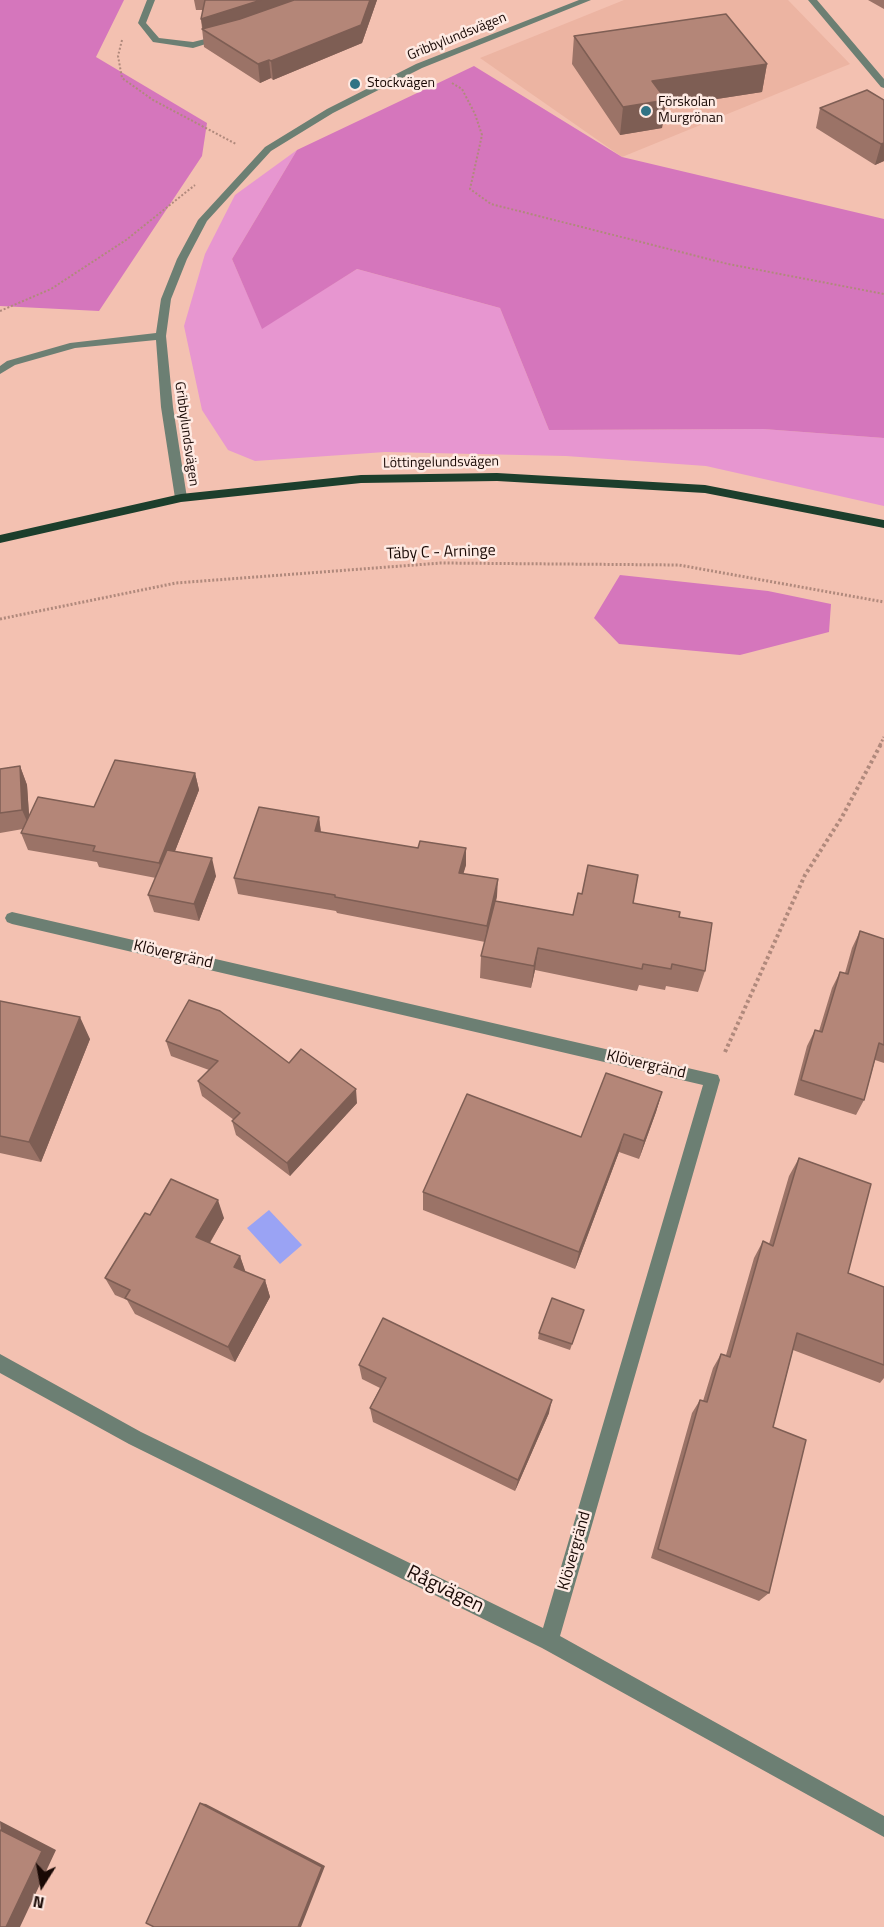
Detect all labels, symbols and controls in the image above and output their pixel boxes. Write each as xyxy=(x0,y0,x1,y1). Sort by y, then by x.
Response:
street label: Gribbylundsvägen xyxy=(405,9,509,65)
place label: Stockvägen xyxy=(367,76,435,92)
marker: Stockvägen xyxy=(348,77,362,91)
place label: Förskolan Murgrönan xyxy=(658,95,723,128)
marker: Förskolan Murgrönan xyxy=(639,104,653,118)
street label: Gribbylundsvägen xyxy=(170,381,202,487)
street label: Löttingelundsvägen xyxy=(383,454,499,472)
street label: Täby C - Arninge xyxy=(386,541,496,565)
street label: Klövergränd xyxy=(131,937,215,973)
street label: Klövergränd xyxy=(604,1047,688,1083)
street label: Klövergränd xyxy=(555,1509,595,1593)
street label: Rågvägen xyxy=(402,1561,488,1619)
north arrow xyxy=(12,1855,72,1915)
text: N xyxy=(31,1890,46,1916)

